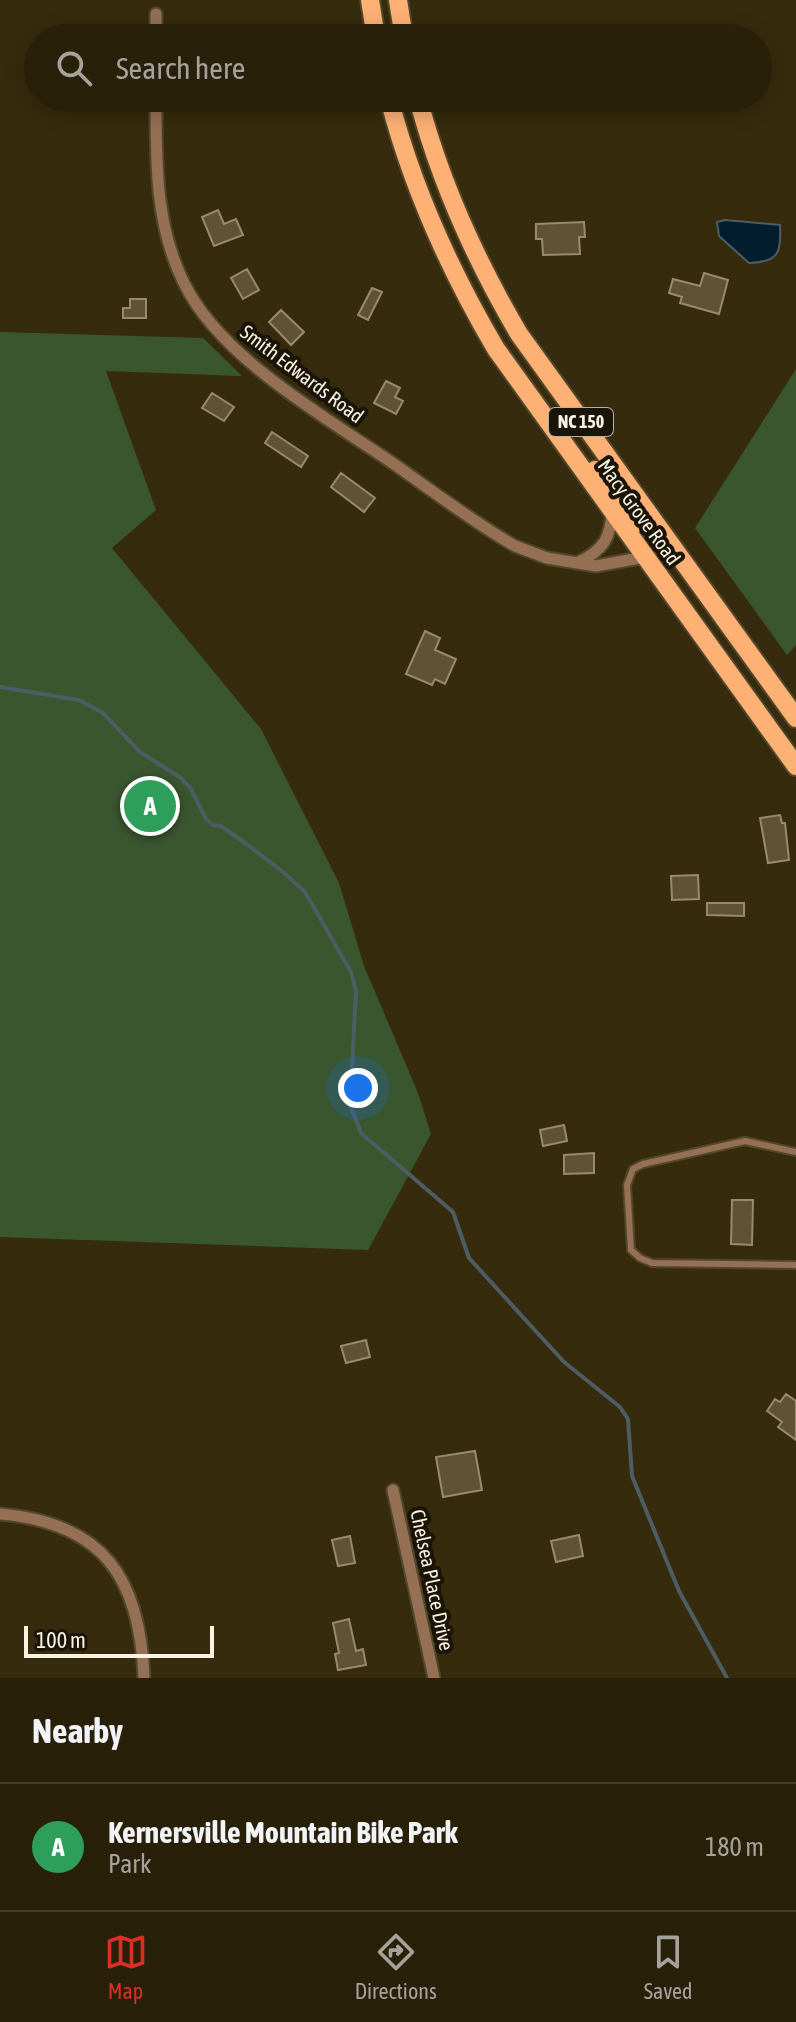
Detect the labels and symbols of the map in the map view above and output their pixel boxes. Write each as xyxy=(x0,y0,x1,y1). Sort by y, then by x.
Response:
street label: Smith Edwards Road xyxy=(236,320,368,427)
road number: NC 150 xyxy=(549,408,613,436)
street label: Macy Grove Road xyxy=(593,454,685,569)
pin: A xyxy=(124,776,176,836)
your location xyxy=(338,1068,378,1108)
street label: Chelsea Place Drive xyxy=(406,1507,459,1653)
scale bar xyxy=(24,1622,214,1658)

